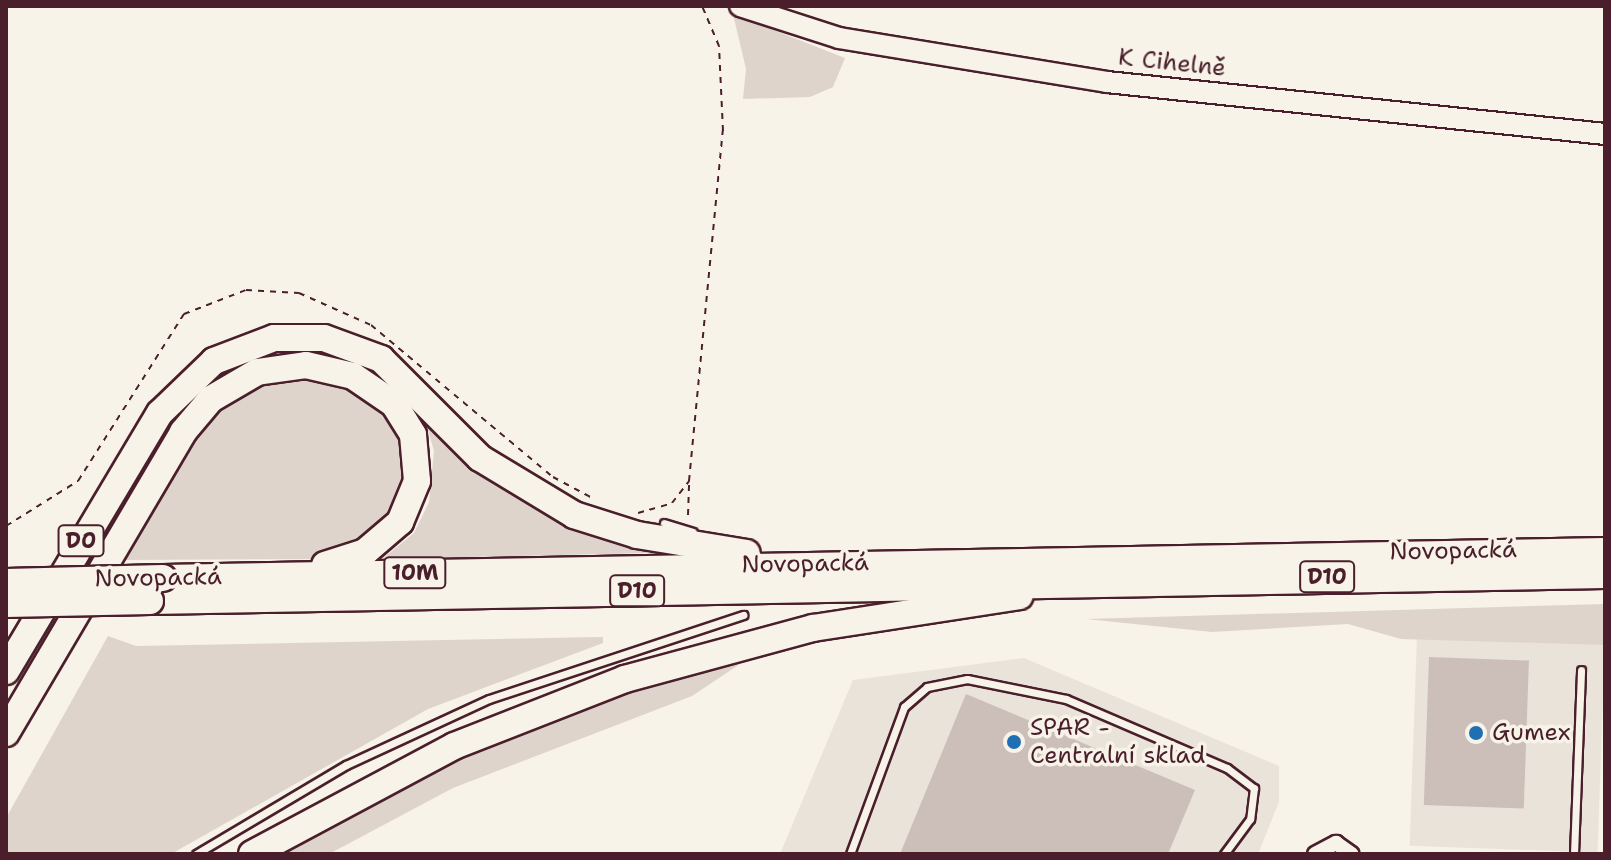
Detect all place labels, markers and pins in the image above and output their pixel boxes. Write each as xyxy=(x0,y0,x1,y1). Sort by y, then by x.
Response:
place label: SPAR - Centralní sklad xyxy=(1030,714,1205,770)
place label: Gumex xyxy=(1492,719,1571,747)
marker: Gumex xyxy=(1467,724,1485,742)
marker: SPAR - Centralní sklad xyxy=(1005,733,1023,751)

